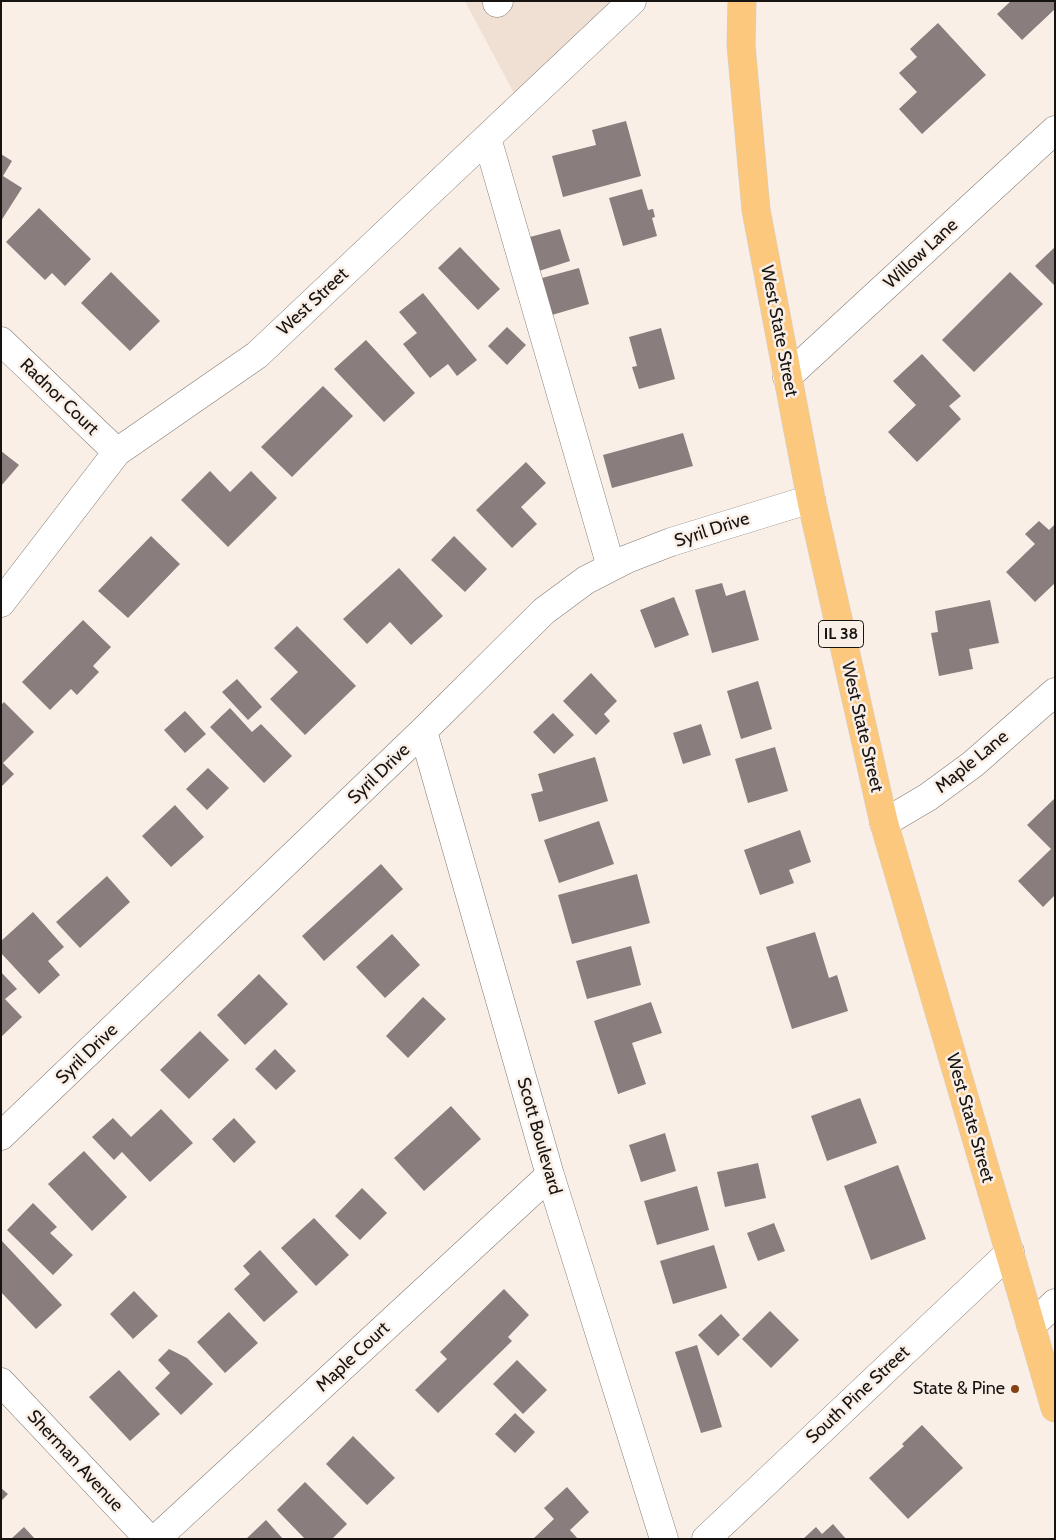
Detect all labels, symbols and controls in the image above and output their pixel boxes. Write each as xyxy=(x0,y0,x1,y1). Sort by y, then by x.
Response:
street label: Willow Lane xyxy=(880,214,962,294)
street label: West State Street xyxy=(756,263,802,399)
street label: West Street xyxy=(273,264,353,340)
street label: Radnor Court xyxy=(15,354,103,440)
street label: Syril Drive xyxy=(672,508,752,552)
road number: IL 38 xyxy=(818,620,864,648)
street label: West State Street xyxy=(836,660,888,794)
street label: Maple Lane xyxy=(931,726,1013,798)
street label: Syril Drive xyxy=(344,739,414,809)
street label: Syril Drive xyxy=(52,1019,122,1089)
street label: West State Street xyxy=(941,1051,999,1185)
street label: Scott Boulevard xyxy=(512,1075,566,1197)
street label: Maple Court xyxy=(312,1318,394,1396)
street label: South Pine Street xyxy=(802,1342,914,1448)
place label: State & Pine xyxy=(913,1378,1005,1400)
marker: State & Pine xyxy=(1009,1383,1021,1395)
street label: Sherman Avenue xyxy=(23,1406,127,1516)

